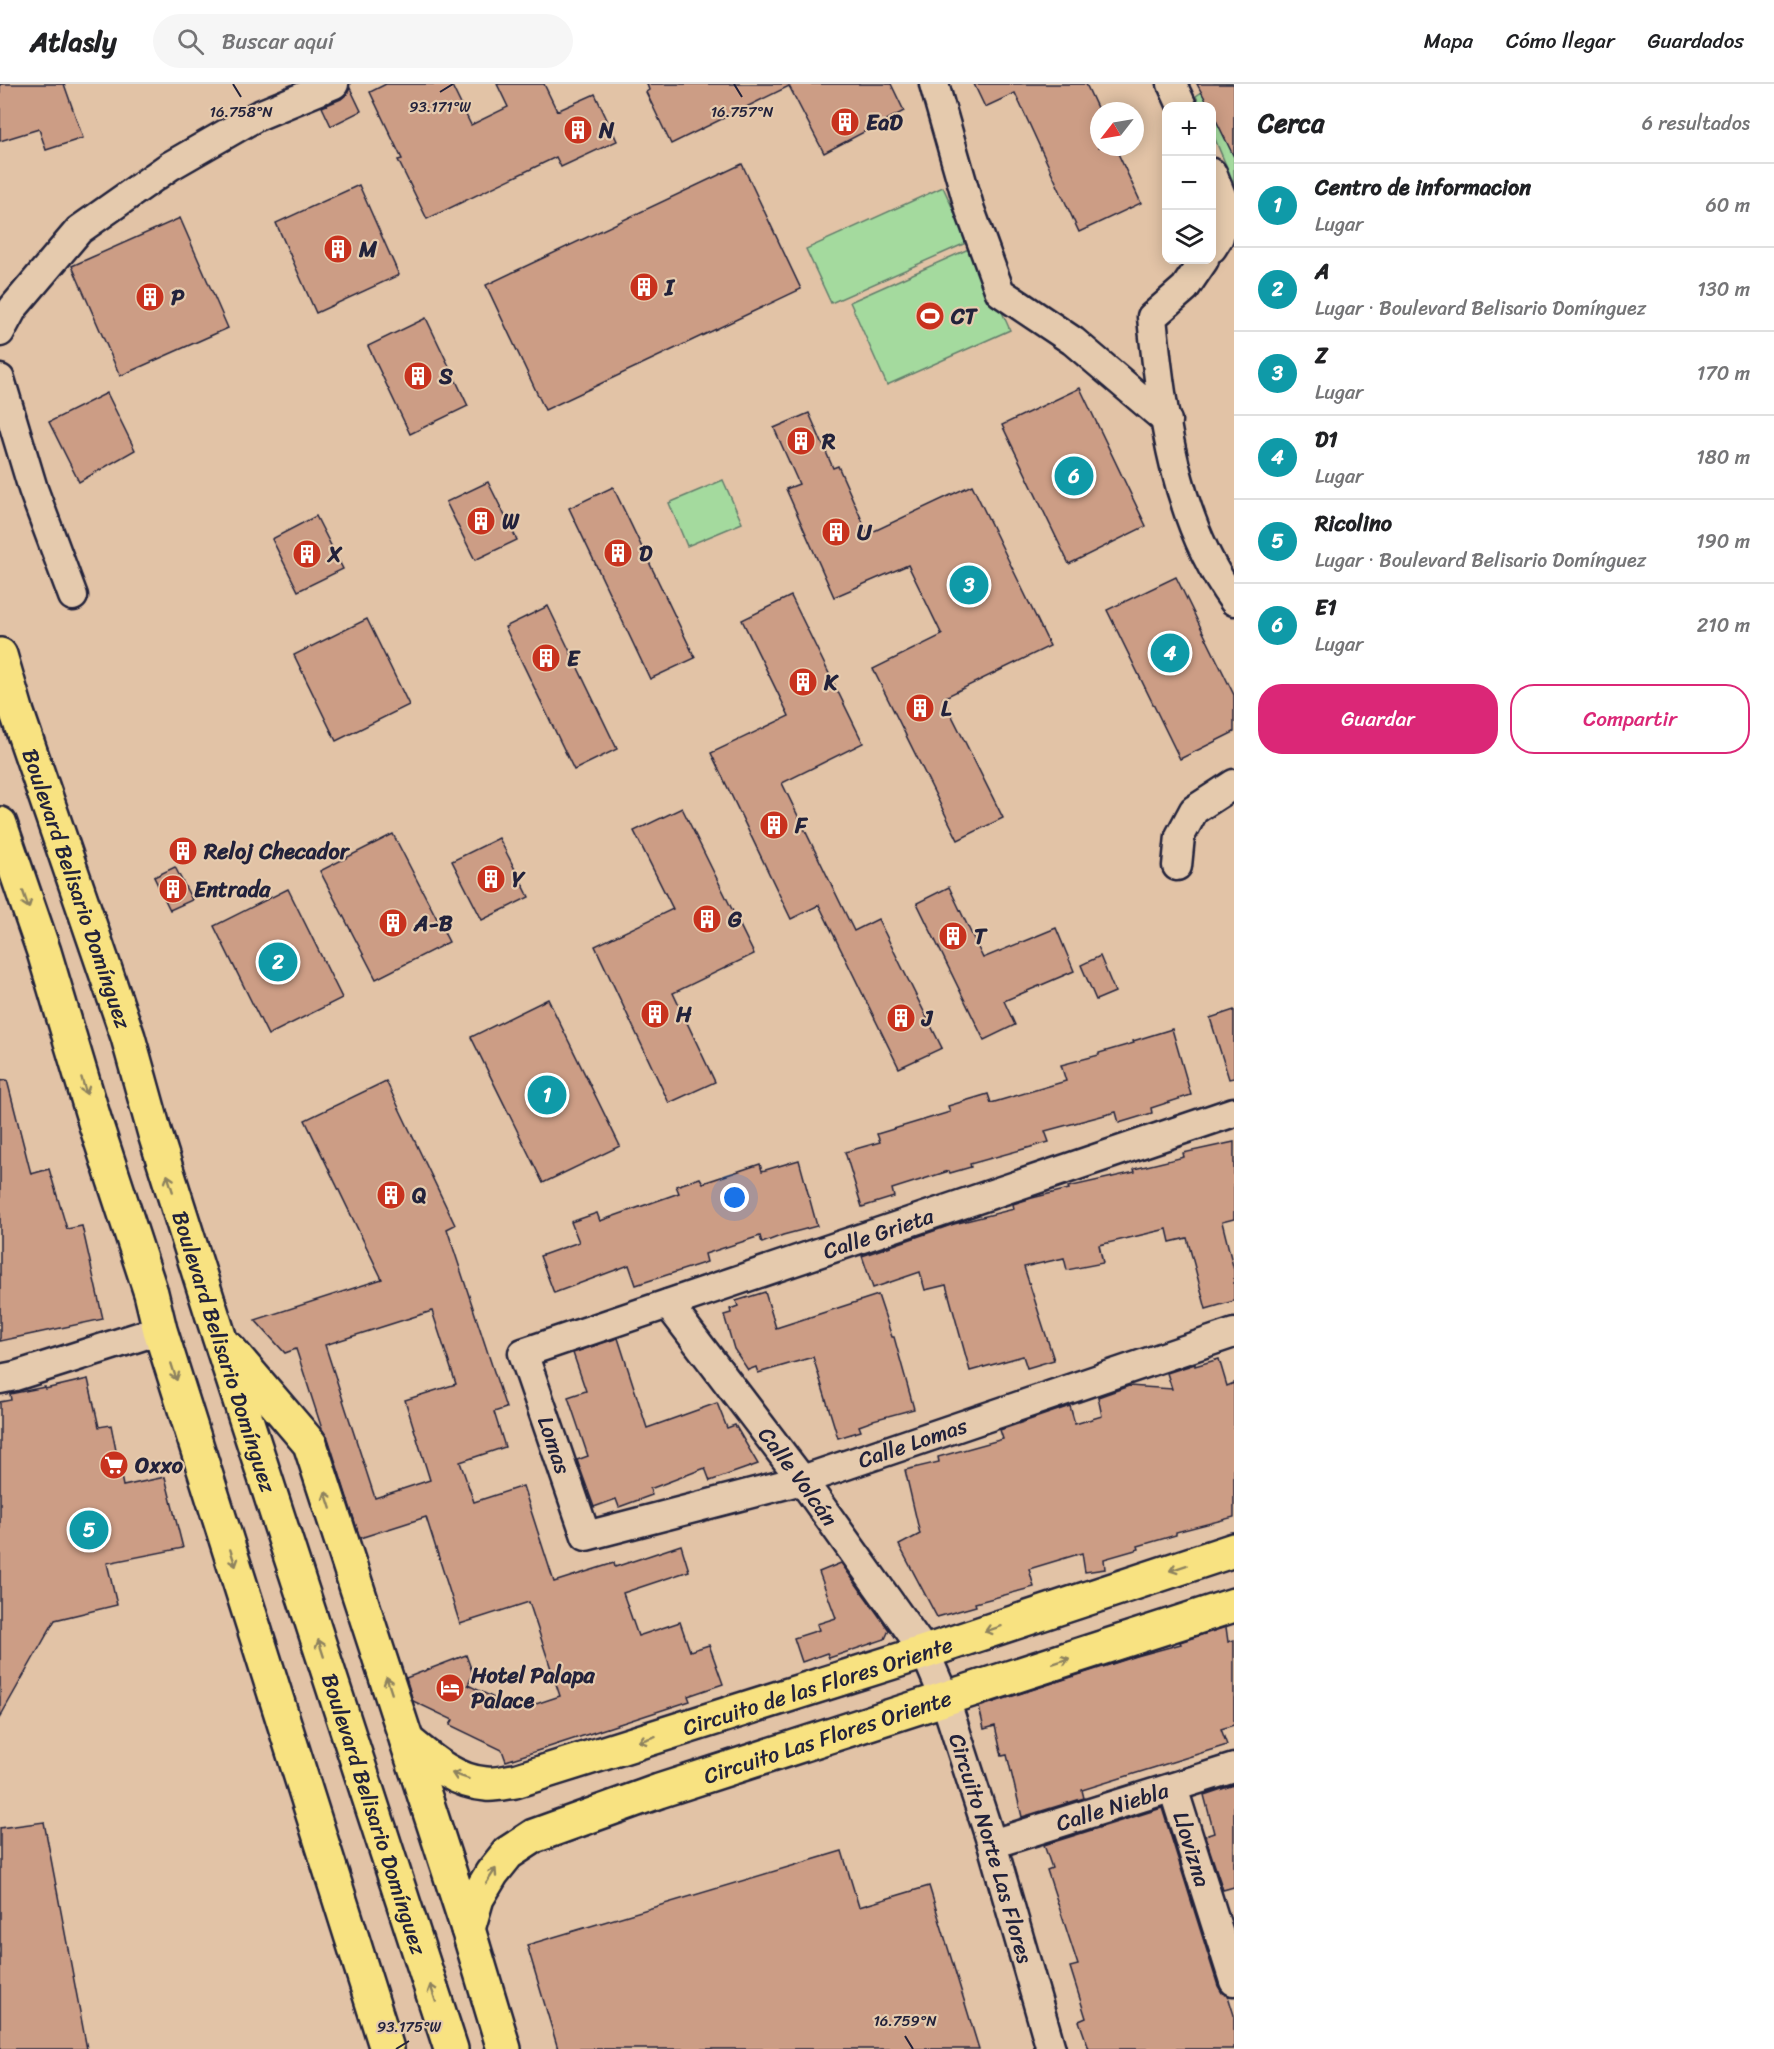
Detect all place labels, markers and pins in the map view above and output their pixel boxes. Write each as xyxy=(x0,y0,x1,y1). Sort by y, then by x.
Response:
place label: EaD xyxy=(866,103,903,142)
building icon: EaD xyxy=(829,106,861,138)
place label: N xyxy=(598,111,615,150)
building icon: N xyxy=(562,114,594,146)
place label: M xyxy=(358,230,378,269)
building icon: M xyxy=(322,233,354,265)
place label: I xyxy=(664,268,676,307)
building icon: I xyxy=(628,271,660,303)
place label: P xyxy=(171,278,185,317)
building icon: P xyxy=(134,281,166,313)
place label: CT xyxy=(950,297,979,336)
sports icon: CT xyxy=(914,300,946,332)
place label: S xyxy=(438,357,453,396)
building icon: S xyxy=(402,360,434,392)
place label: R xyxy=(821,422,836,461)
building icon: R xyxy=(785,425,817,457)
pin: 6 xyxy=(1054,454,1094,498)
place label: W xyxy=(502,502,520,541)
building icon: W xyxy=(465,505,497,537)
place label: U xyxy=(857,513,873,552)
building icon: U xyxy=(820,516,852,548)
place label: D xyxy=(639,534,653,573)
place label: X xyxy=(326,535,343,574)
building icon: D xyxy=(602,537,634,569)
building icon: X xyxy=(291,538,323,570)
pin: 3 xyxy=(950,562,988,608)
pin: 4 xyxy=(1150,630,1190,676)
place label: E xyxy=(567,639,581,678)
building icon: E xyxy=(530,642,562,674)
place label: K xyxy=(823,663,839,702)
building icon: K xyxy=(787,666,819,698)
place label: L xyxy=(941,689,952,728)
building icon: L xyxy=(904,692,936,724)
place label: F xyxy=(794,806,809,845)
building icon: F xyxy=(758,809,790,841)
place label: Reloj Checador xyxy=(203,832,351,871)
building icon: Reloj Checador xyxy=(167,835,199,867)
place label: Y xyxy=(512,860,526,899)
building icon: Y xyxy=(475,863,507,895)
place label: Entrada xyxy=(194,870,271,909)
building icon: Entrada xyxy=(157,873,189,905)
place label: G xyxy=(727,900,742,939)
building icon: G xyxy=(691,903,723,935)
place label: A-B xyxy=(413,904,453,943)
building icon: A-B xyxy=(377,907,409,939)
place label: T xyxy=(974,917,988,956)
building icon: T xyxy=(937,920,969,952)
pin: 2 xyxy=(258,940,298,984)
place label: H xyxy=(675,995,692,1034)
building icon: H xyxy=(639,998,671,1030)
place label: J xyxy=(920,999,934,1038)
building icon: J xyxy=(885,1002,917,1034)
pin: 1 xyxy=(528,1072,566,1118)
place label: Q xyxy=(412,1176,426,1215)
building icon: Q xyxy=(375,1179,407,1211)
place label: Oxxo xyxy=(135,1446,184,1485)
supermarket icon: Oxxo xyxy=(98,1449,130,1481)
pin: 5 xyxy=(70,1508,109,1552)
place label: Hotel Palapa Palace xyxy=(470,1656,596,1720)
hotel icon: Hotel Palapa Palace xyxy=(434,1672,466,1704)

